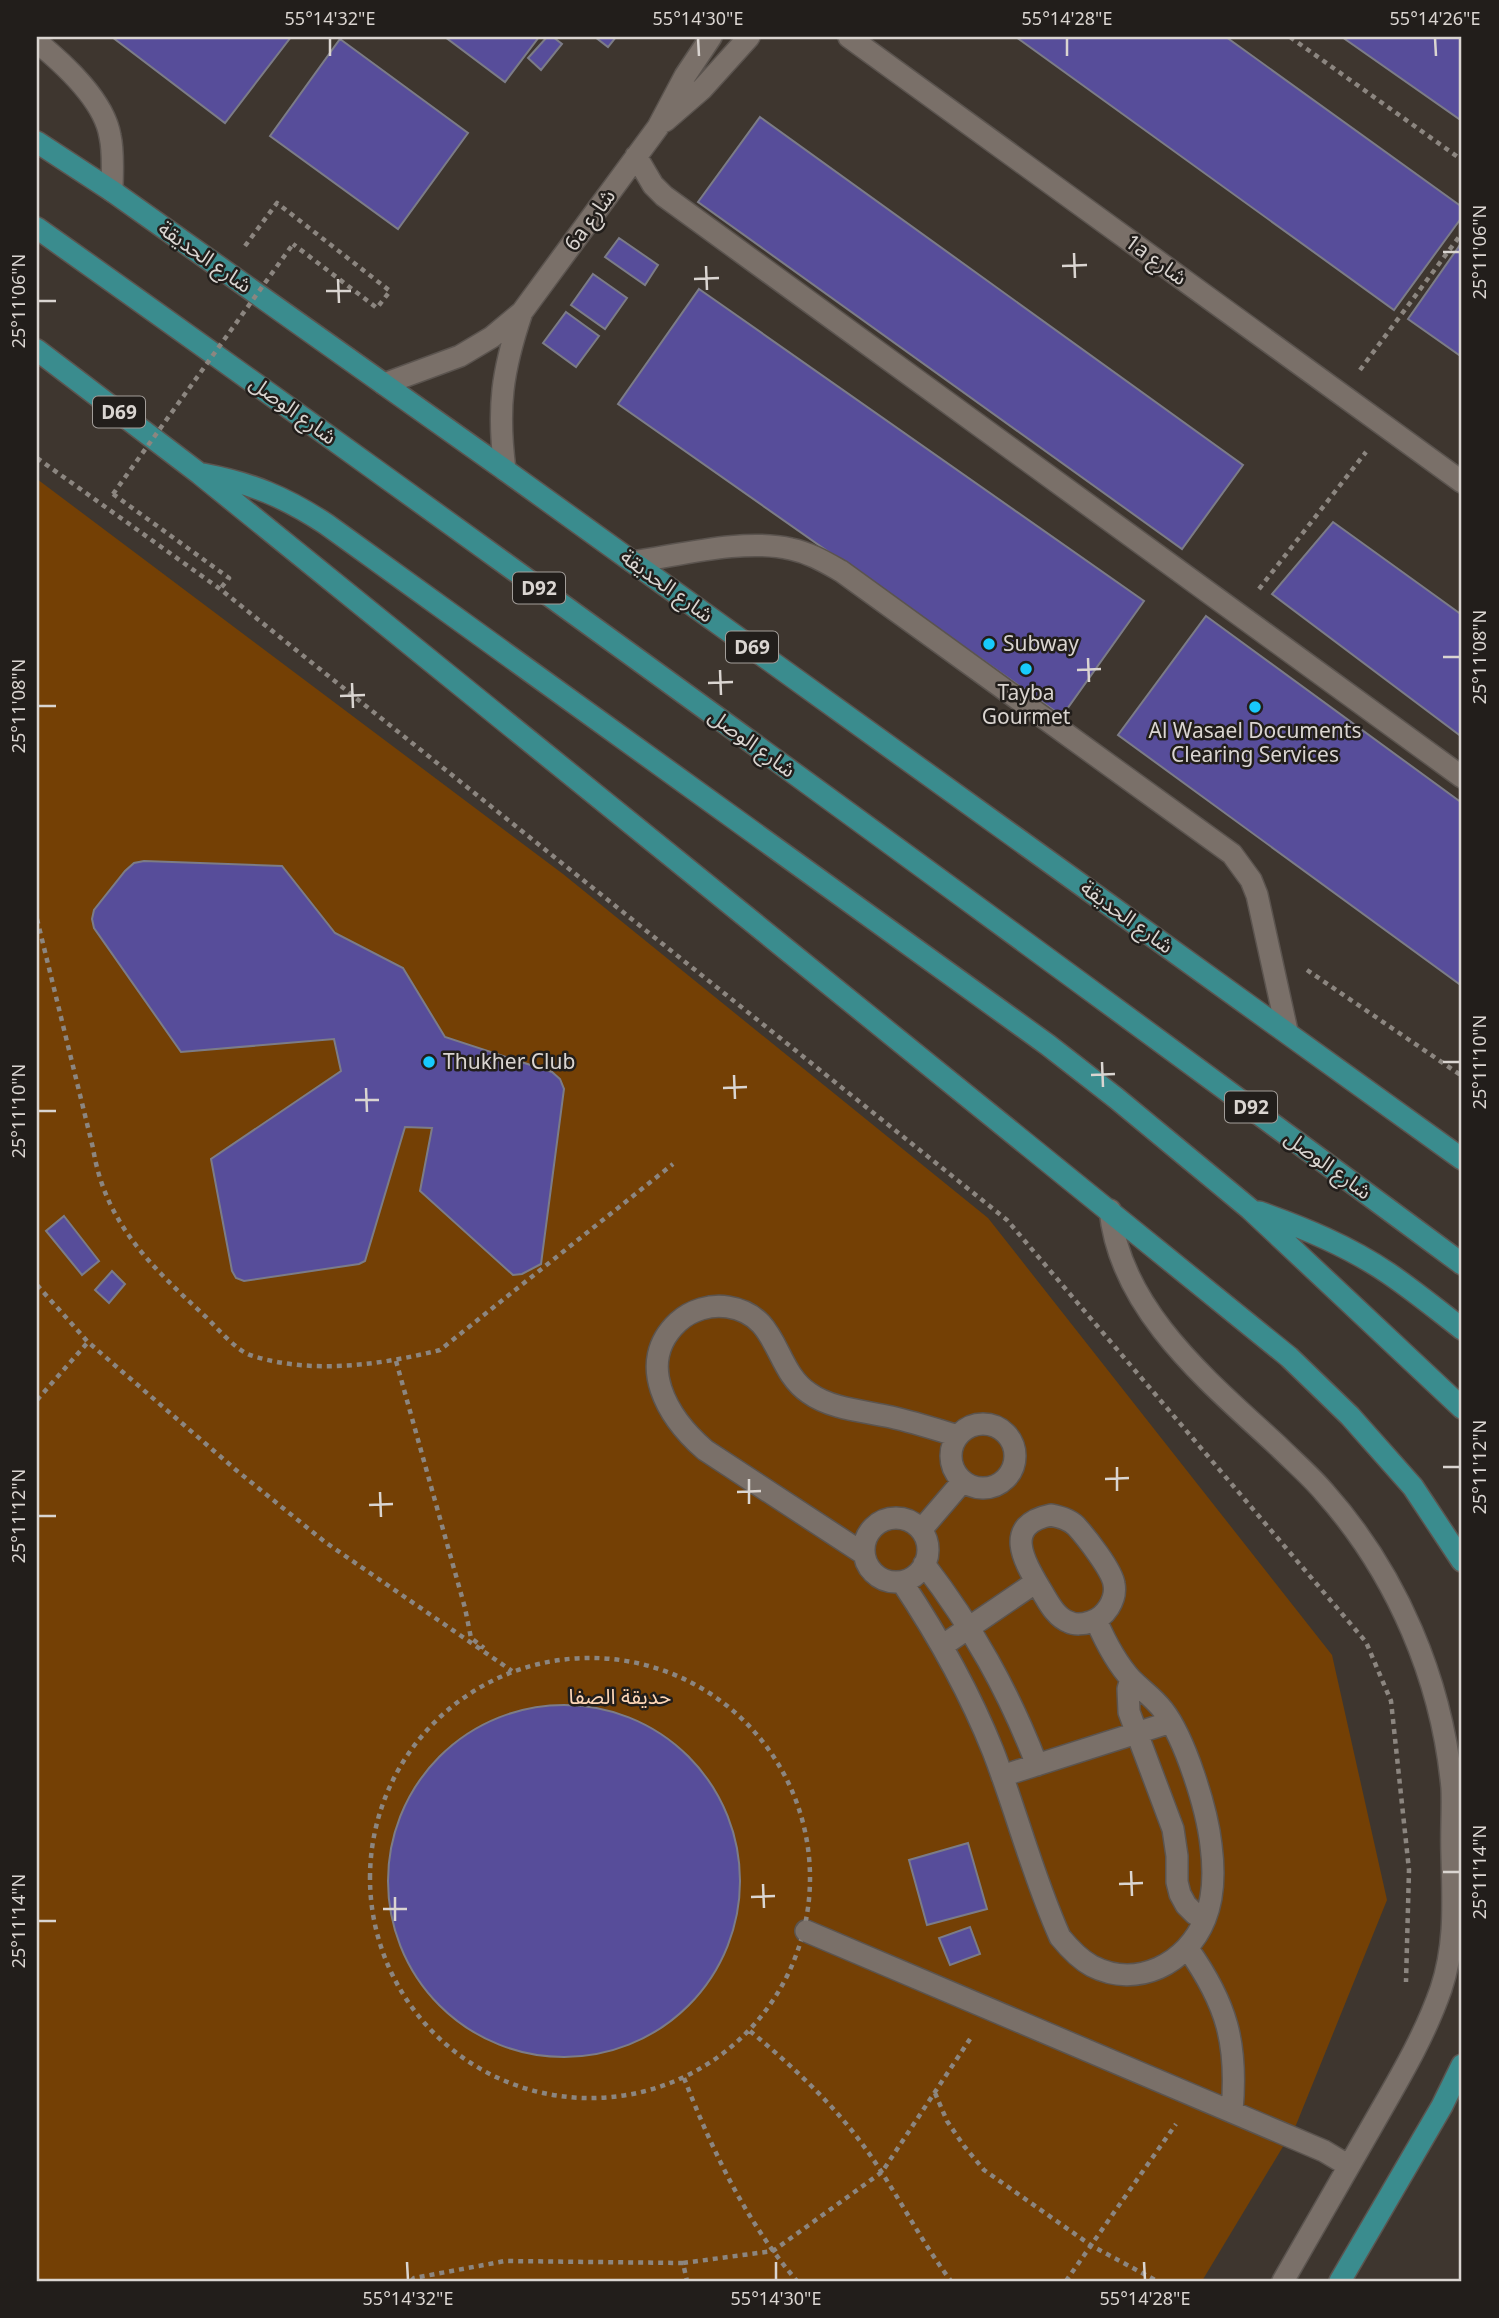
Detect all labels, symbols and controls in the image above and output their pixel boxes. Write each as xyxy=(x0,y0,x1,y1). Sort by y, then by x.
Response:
text: 55°14'32"E xyxy=(285,6,375,30)
text: 55°14'30"E xyxy=(653,6,743,30)
text: 55°14'28"E xyxy=(1022,6,1112,30)
text: 55°14'26"E xyxy=(1390,6,1480,30)
street label: 6a شارع xyxy=(557,183,623,257)
text: 25°11'06"N xyxy=(1467,205,1491,299)
street label: شارع الحديقة xyxy=(152,214,258,300)
street label: 1a شارع xyxy=(1119,227,1193,293)
text: 25°11'06"N xyxy=(6,254,30,348)
street label: شارع الوصل xyxy=(243,368,343,452)
road number: D69 xyxy=(93,396,145,428)
street label: شارع الحديقة xyxy=(614,542,720,630)
road number: D92 xyxy=(513,572,565,604)
text: 25°11'08"N xyxy=(1467,610,1491,704)
place label: Subway xyxy=(1003,629,1079,657)
road number: D69 xyxy=(726,632,778,662)
marker: Subway xyxy=(981,636,997,652)
text: 25°11'08"N xyxy=(6,659,30,753)
marker: Tayba Gourmet xyxy=(1018,661,1034,677)
place label: Tayba Gourmet xyxy=(982,678,1071,730)
marker: Al Wasael Documents Clearing Services xyxy=(1247,699,1263,715)
street label: شارع الوصل xyxy=(702,701,802,785)
place label: Al Wasael Documents Clearing Services xyxy=(1149,716,1361,768)
street label: شارع الحديقة xyxy=(1074,873,1180,961)
text: 25°11'10"N xyxy=(1467,1015,1491,1109)
place label: Thukher Club xyxy=(443,1047,575,1075)
marker: Thukher Club xyxy=(421,1054,437,1070)
text: 25°11'10"N xyxy=(6,1064,30,1158)
road number: D92 xyxy=(1225,1092,1277,1122)
street label: شارع الوصل xyxy=(1278,1123,1378,1207)
text: 25°11'12"N xyxy=(1467,1420,1491,1514)
text: 25°11'12"N xyxy=(6,1469,30,1563)
park label: حديقة الصفا xyxy=(569,1682,671,1710)
text: 25°11'14"N xyxy=(1467,1825,1491,1919)
text: 25°11'14"N xyxy=(6,1874,30,1968)
text: 55°14'32"E xyxy=(363,2286,453,2310)
text: 55°14'30"E xyxy=(731,2286,821,2310)
text: 55°14'28"E xyxy=(1100,2286,1190,2310)

